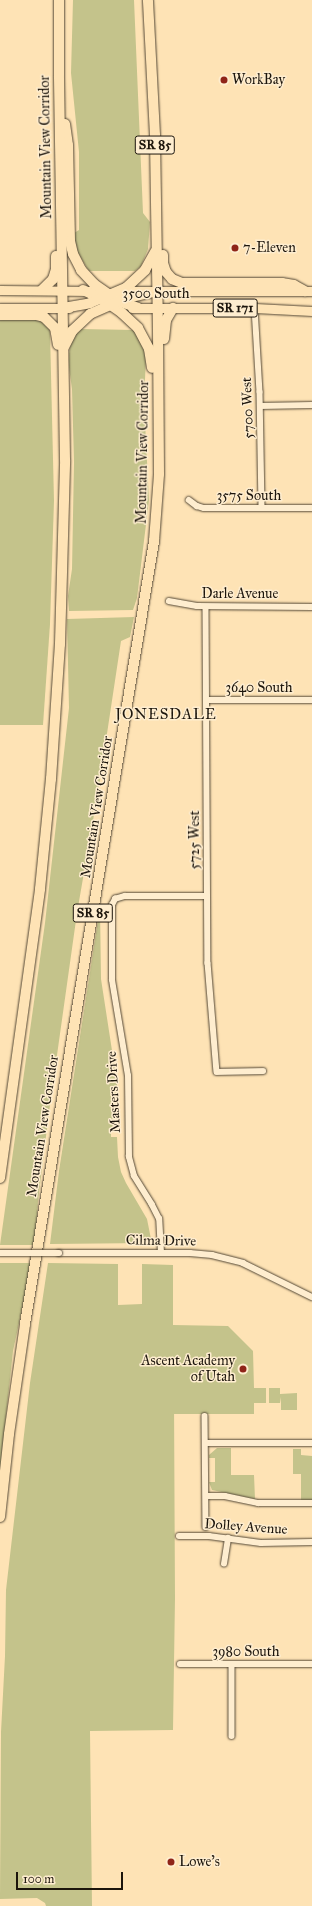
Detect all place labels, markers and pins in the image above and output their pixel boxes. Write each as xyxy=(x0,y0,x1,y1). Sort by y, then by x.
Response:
place label: WorkBay xyxy=(232,72,285,88)
marker: WorkBay xyxy=(219,75,229,85)
place label: 7-Eleven xyxy=(243,240,296,256)
marker: 7-Eleven xyxy=(230,243,240,253)
place label: Ascent Academy of Utah xyxy=(141,1353,235,1386)
marker: Ascent Academy of Utah xyxy=(238,1364,248,1374)
place label: Lowe's xyxy=(179,1854,220,1870)
marker: Lowe's xyxy=(166,1857,176,1867)

